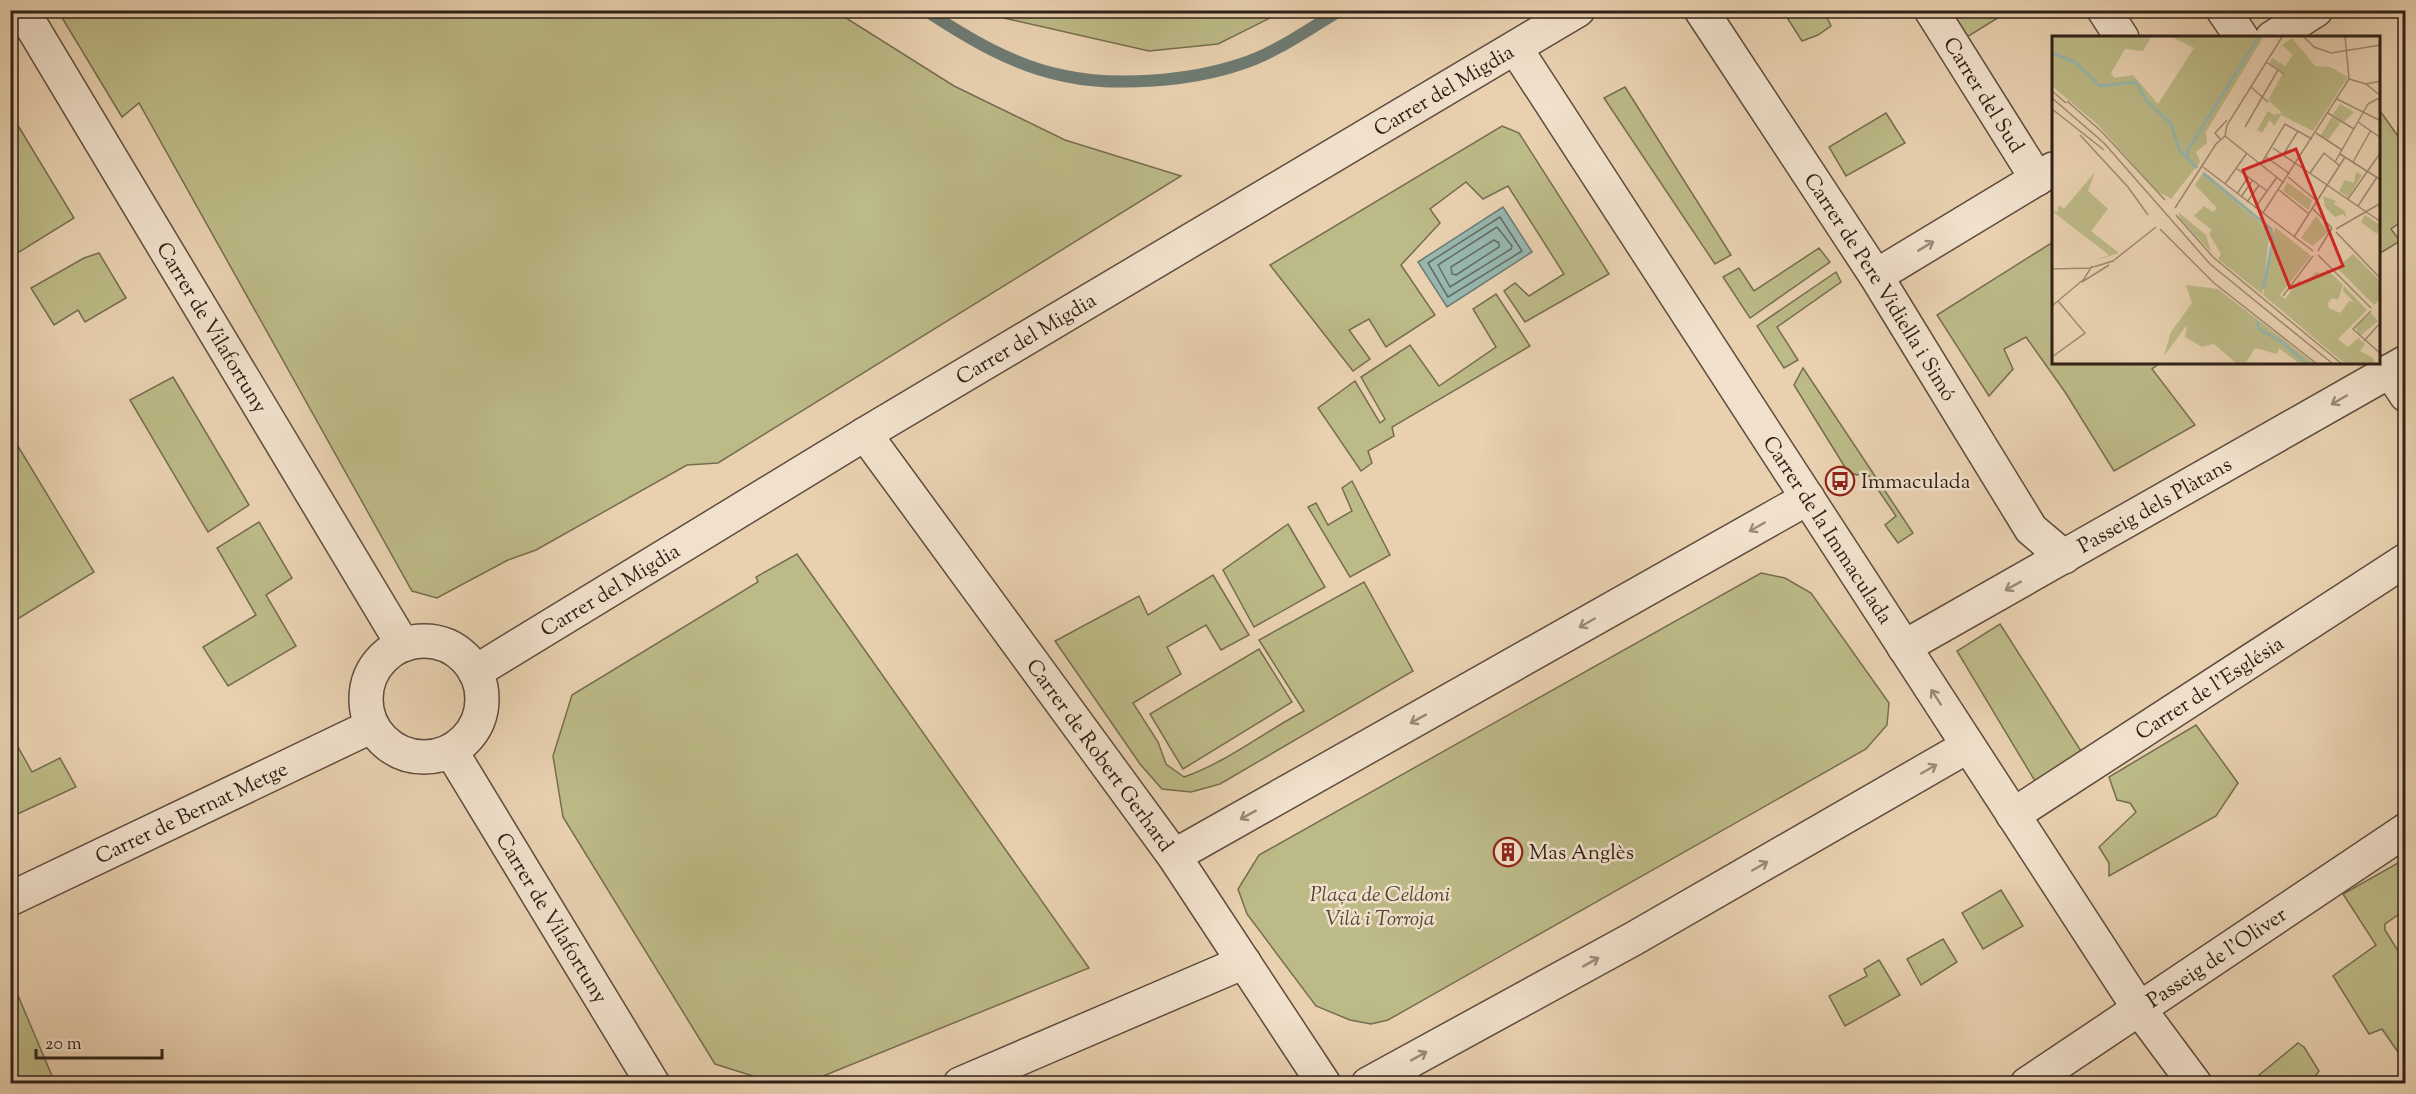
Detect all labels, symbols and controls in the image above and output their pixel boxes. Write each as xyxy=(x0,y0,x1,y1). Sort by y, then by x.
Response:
street label: Carrer del Sud xyxy=(1935,32,2030,160)
inset map xyxy=(2052,36,2380,364)
street label: Carrer del Migdia xyxy=(1369,38,1521,145)
street label: Carrer de Pere Vidiella i Simó xyxy=(1795,168,1962,408)
street label: Carrer de Vilafortuny xyxy=(148,237,274,420)
one-way arrow xyxy=(1917,239,1934,251)
street label: Carrer del Migdia xyxy=(951,287,1103,393)
one-way arrow xyxy=(2331,394,2348,406)
street label: Carrer de la Immaculada xyxy=(1754,431,1899,631)
street label: Passeig dels Plàtans xyxy=(2073,451,2238,562)
bus stop icon: Immaculada xyxy=(1824,465,1856,497)
place label: Immaculada xyxy=(1861,468,1971,498)
one-way arrow xyxy=(1749,521,1766,533)
street label: Carrer del Migdia xyxy=(535,537,687,645)
one-way arrow xyxy=(2005,580,2022,592)
one-way arrow xyxy=(1579,618,1597,629)
street label: Carrer de l'Església xyxy=(2130,630,2291,749)
street label: Carrer de Robert Gerhard xyxy=(1018,654,1179,859)
one-way arrow xyxy=(1930,689,1942,706)
one-way arrow xyxy=(1409,714,1427,725)
street label: Carrer de Bernat Metge xyxy=(91,755,293,873)
one-way arrow xyxy=(1920,762,1937,774)
one-way arrow xyxy=(1240,809,1257,821)
street label: Carrer de Vilafortuny xyxy=(487,828,614,1010)
building icon: Mas Anglès xyxy=(1492,836,1524,868)
place label: Mas Anglès xyxy=(1529,839,1634,869)
one-way arrow xyxy=(1751,860,1768,872)
park label: Plaça de Celdoni Vilà i Torroja xyxy=(1310,881,1450,935)
street label: Passeig de l'Oliver xyxy=(2141,901,2294,1017)
one-way arrow xyxy=(1581,956,1599,967)
scale bar xyxy=(36,1022,162,1060)
text: 20 m xyxy=(45,1032,82,1058)
one-way arrow xyxy=(1410,1050,1428,1061)

